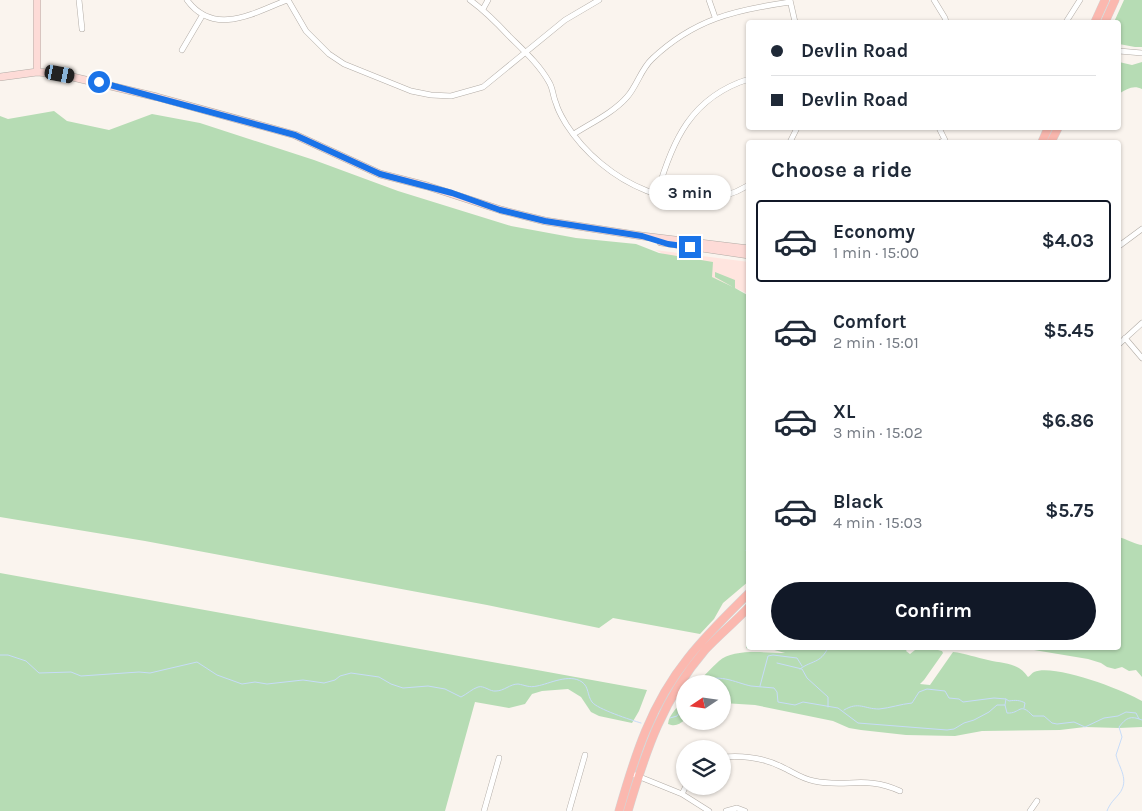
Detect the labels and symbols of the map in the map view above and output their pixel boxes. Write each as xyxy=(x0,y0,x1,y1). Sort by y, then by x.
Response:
car xyxy=(43,64,76,84)
route start xyxy=(88,71,110,93)
callout: 3 min xyxy=(649,174,731,210)
route end xyxy=(679,236,701,258)
north arrow xyxy=(676,675,731,730)

